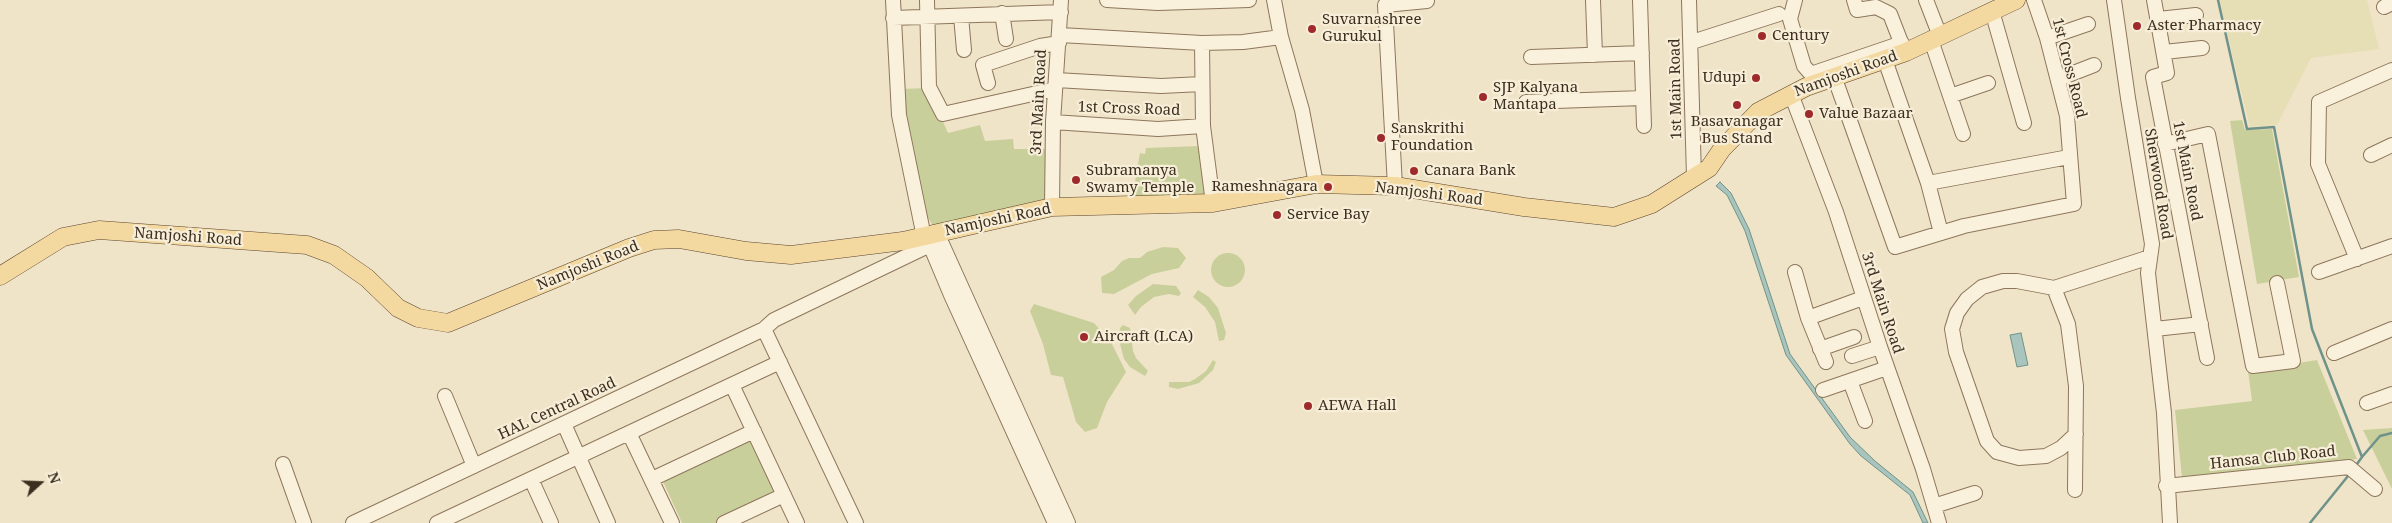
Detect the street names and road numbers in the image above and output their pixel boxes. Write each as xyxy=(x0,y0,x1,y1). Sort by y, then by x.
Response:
street label: 1st Cross Road xyxy=(2048,16,2090,120)
street label: 1st Main Road xyxy=(1666,38,1686,140)
street label: Namjoshi Road xyxy=(1792,47,1900,101)
street label: 3rd Main Road xyxy=(1027,49,1051,155)
street label: 1st Cross Road xyxy=(1077,98,1181,120)
street label: 1st Main Road xyxy=(2168,120,2206,222)
street label: Sherwood Road xyxy=(2140,127,2176,241)
street label: Namjoshi Road xyxy=(1374,178,1484,210)
street label: Namjoshi Road xyxy=(943,200,1053,240)
street label: Namjoshi Road xyxy=(133,224,243,250)
street label: Namjoshi Road xyxy=(534,237,642,295)
street label: 3rd Main Road xyxy=(1857,250,1907,356)
street label: HAL Central Road xyxy=(495,374,619,444)
street label: Hamsa Club Road xyxy=(2209,442,2337,474)

